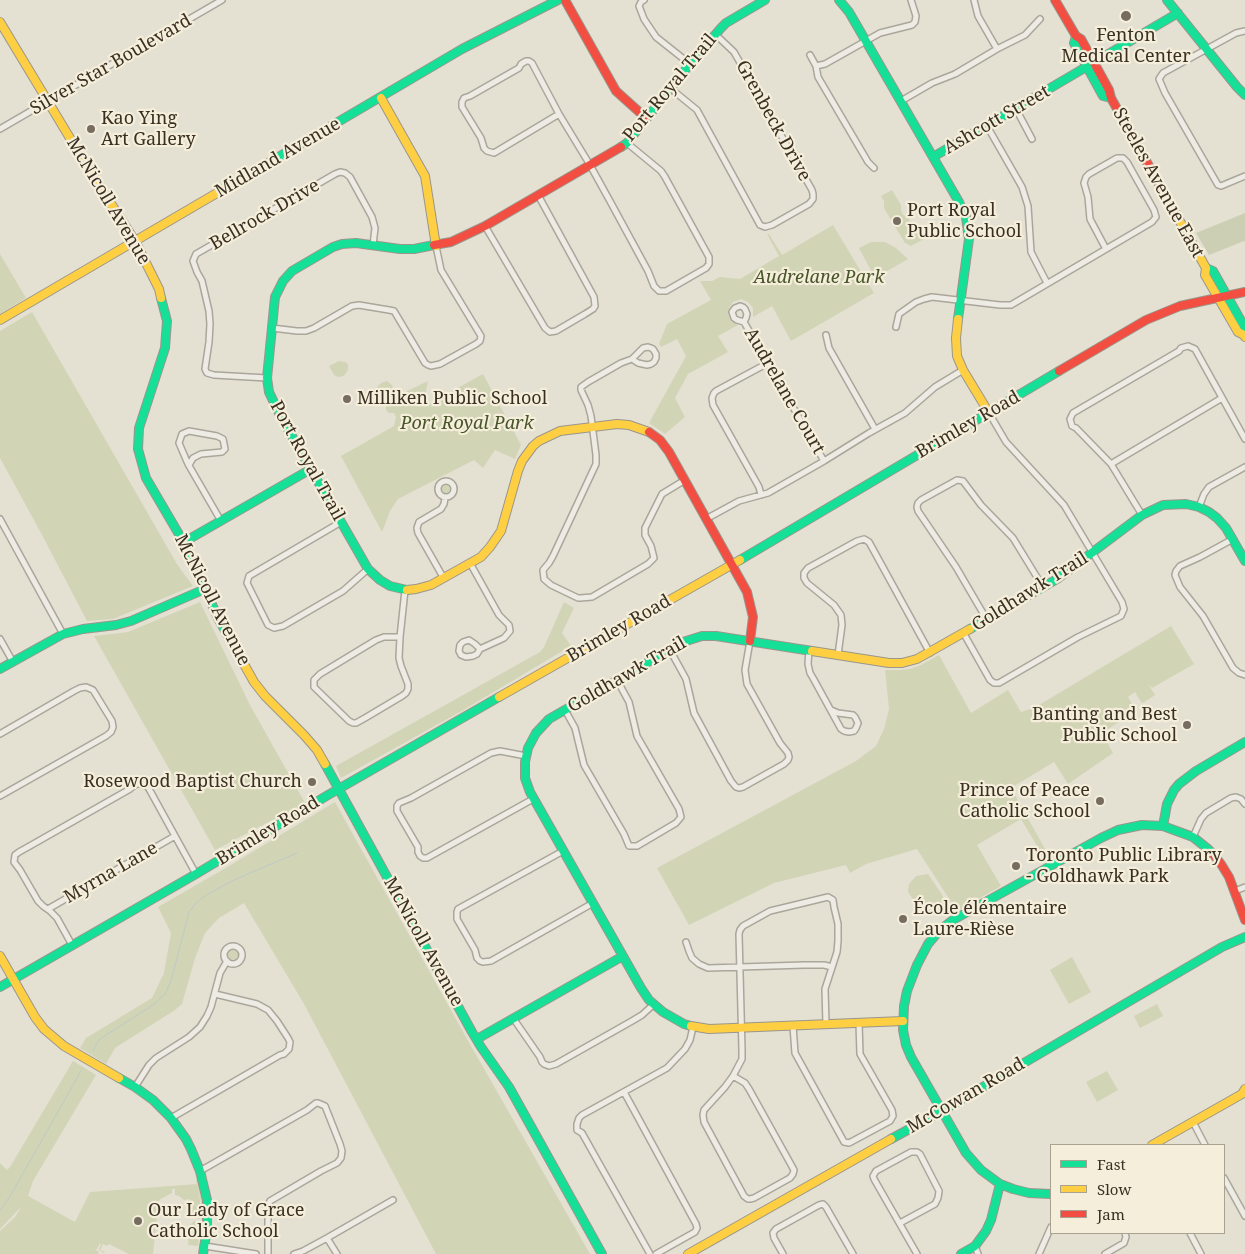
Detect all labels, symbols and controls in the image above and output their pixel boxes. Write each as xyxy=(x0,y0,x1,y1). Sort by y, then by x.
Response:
marker: Fenton Medical Center xyxy=(1119,9,1133,23)
street label: Silver Star Boulevard xyxy=(27,10,195,120)
place label: Fenton Medical Center xyxy=(1061,25,1191,68)
street label: Port Royal Trail xyxy=(619,30,721,146)
street label: Grenbeck Drive xyxy=(731,57,815,185)
street label: Ashcott Street xyxy=(940,81,1054,159)
street label: Steeles Avenue East xyxy=(1108,104,1208,262)
place label: Kao Ying Art Gallery xyxy=(101,108,196,150)
street label: Midland Avenue xyxy=(212,113,344,203)
marker: Kao Ying Art Gallery xyxy=(85,123,97,135)
street label: McNicoll Avenue xyxy=(61,133,155,269)
street label: Bellrock Drive xyxy=(206,175,324,255)
place label: Port Royal Public School xyxy=(907,200,1022,242)
marker: Port Royal Public School xyxy=(891,215,903,227)
park label: Audrelane Park xyxy=(754,267,884,289)
street label: Audrelane Court xyxy=(739,324,829,458)
street label: Brimley Road xyxy=(912,387,1024,463)
place label: Milliken Public School xyxy=(357,388,547,410)
marker: Milliken Public School xyxy=(341,393,353,405)
street label: Port Royal Trail xyxy=(265,397,349,525)
park label: Port Royal Park xyxy=(400,413,534,435)
street label: McNicoll Avenue xyxy=(170,531,254,669)
street label: Goldhawk Trail xyxy=(968,548,1092,636)
street label: Brimley Road xyxy=(563,591,675,667)
street label: Goldhawk Trail xyxy=(564,632,690,718)
place label: Banting and Best Public School xyxy=(1032,704,1177,746)
marker: Banting and Best Public School xyxy=(1181,719,1193,731)
place label: Rosewood Baptist Church xyxy=(83,771,302,793)
marker: Rosewood Baptist Church xyxy=(306,776,318,788)
place label: Prince of Peace Catholic School xyxy=(959,780,1090,822)
street label: Brimley Road xyxy=(213,792,323,870)
marker: Prince of Peace Catholic School xyxy=(1094,795,1106,807)
street label: Myrna Lane xyxy=(60,838,162,908)
place label: Toronto Public Library - Goldhawk Park xyxy=(1026,845,1222,888)
marker: Toronto Public Library - Goldhawk Park xyxy=(1010,860,1022,872)
street label: McNicoll Avenue xyxy=(378,874,468,1010)
place label: École élémentaire Laure-Rièse xyxy=(913,898,1067,941)
marker: École élémentaire Laure-Rièse xyxy=(897,913,909,925)
street label: McCowan Road xyxy=(903,1054,1029,1138)
legend xyxy=(1050,1144,1225,1234)
text: Fast xyxy=(1097,1154,1126,1174)
text: Slow xyxy=(1097,1179,1131,1199)
place label: Our Lady of Grace Catholic School xyxy=(148,1200,304,1242)
text: Jam xyxy=(1097,1204,1125,1224)
marker: Our Lady of Grace Catholic School xyxy=(132,1215,144,1227)

